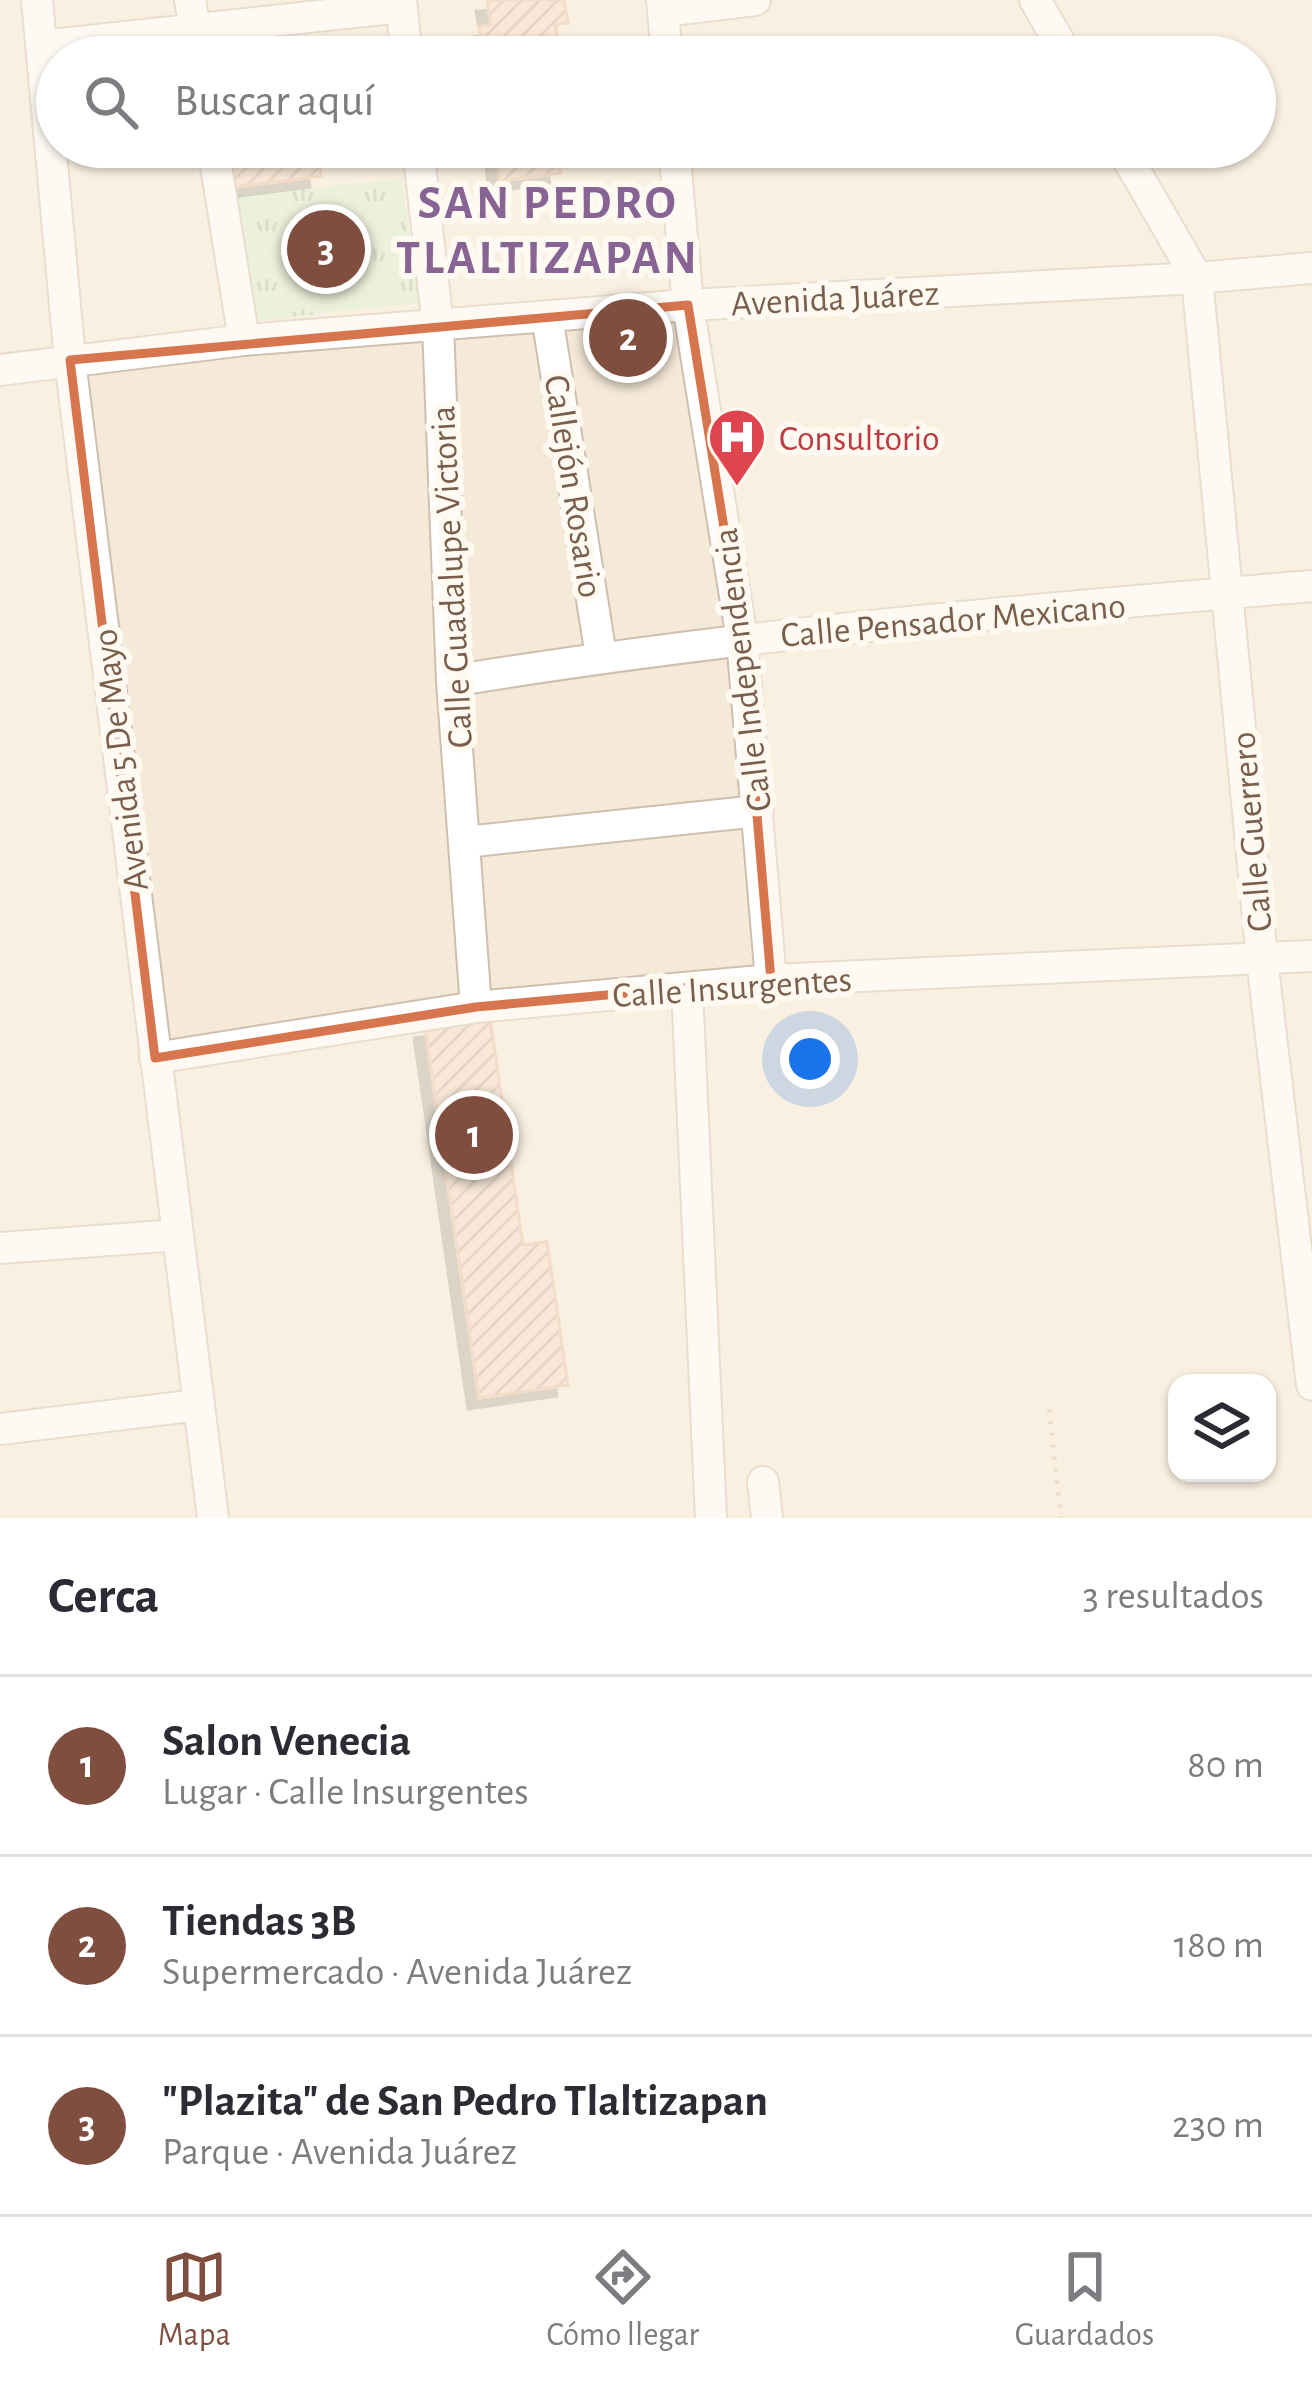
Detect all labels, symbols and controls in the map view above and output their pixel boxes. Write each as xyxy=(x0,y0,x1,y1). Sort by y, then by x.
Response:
search box xyxy=(36,36,1276,168)
icon: search xyxy=(78,69,144,135)
text: Buscar aquí xyxy=(174,79,374,124)
district label: SAN PEDRO TLALTIZAPAN xyxy=(396,180,700,283)
pin: 3 xyxy=(287,204,365,294)
street label: Avenida Juárez xyxy=(730,276,940,322)
pin: 2 xyxy=(589,293,667,383)
street label: Callejón Rosario xyxy=(538,372,608,600)
street label: Calle Guadalupe Victoria xyxy=(425,405,479,749)
hospital icon: Consultorio xyxy=(706,406,768,488)
place label: Consultorio xyxy=(779,421,940,457)
street label: Calle Independencia xyxy=(708,526,778,814)
street label: Calle Pensador Mexicano xyxy=(779,588,1127,654)
street label: Avenida 5 De Mayo xyxy=(87,627,155,893)
street label: Calle Guerrero xyxy=(1225,730,1279,933)
street label: Calle Insurgentes xyxy=(611,962,853,1014)
your location xyxy=(780,1029,840,1089)
pin: 1 xyxy=(435,1090,513,1180)
map controls xyxy=(1168,1374,1276,1482)
button: layers xyxy=(1168,1374,1276,1482)
text: Cerca xyxy=(48,1571,159,1622)
text: 3 resultados xyxy=(1083,1577,1264,1616)
text: Salon Venecia xyxy=(162,1719,411,1764)
text: 1 xyxy=(80,1746,94,1785)
text: 80 m xyxy=(1187,1746,1264,1785)
text: Lugar · Calle Insurgentes xyxy=(162,1773,529,1812)
text: Tiendas 3B xyxy=(162,1899,356,1944)
text: 2 xyxy=(78,1926,96,1965)
text: 180 m xyxy=(1174,1926,1264,1965)
text: Supermercado · Avenida Juárez xyxy=(162,1953,632,1992)
text: "Plazita" de San Pedro Tlaltizapan xyxy=(162,2079,768,2124)
text: 3 xyxy=(79,2106,95,2145)
text: 230 m xyxy=(1172,2106,1264,2145)
text: Parque · Avenida Juárez xyxy=(162,2133,517,2172)
tab: Mapa xyxy=(158,2244,231,2356)
tab: Cómo llegar xyxy=(546,2244,699,2356)
tab: Guardados xyxy=(1015,2244,1154,2356)

